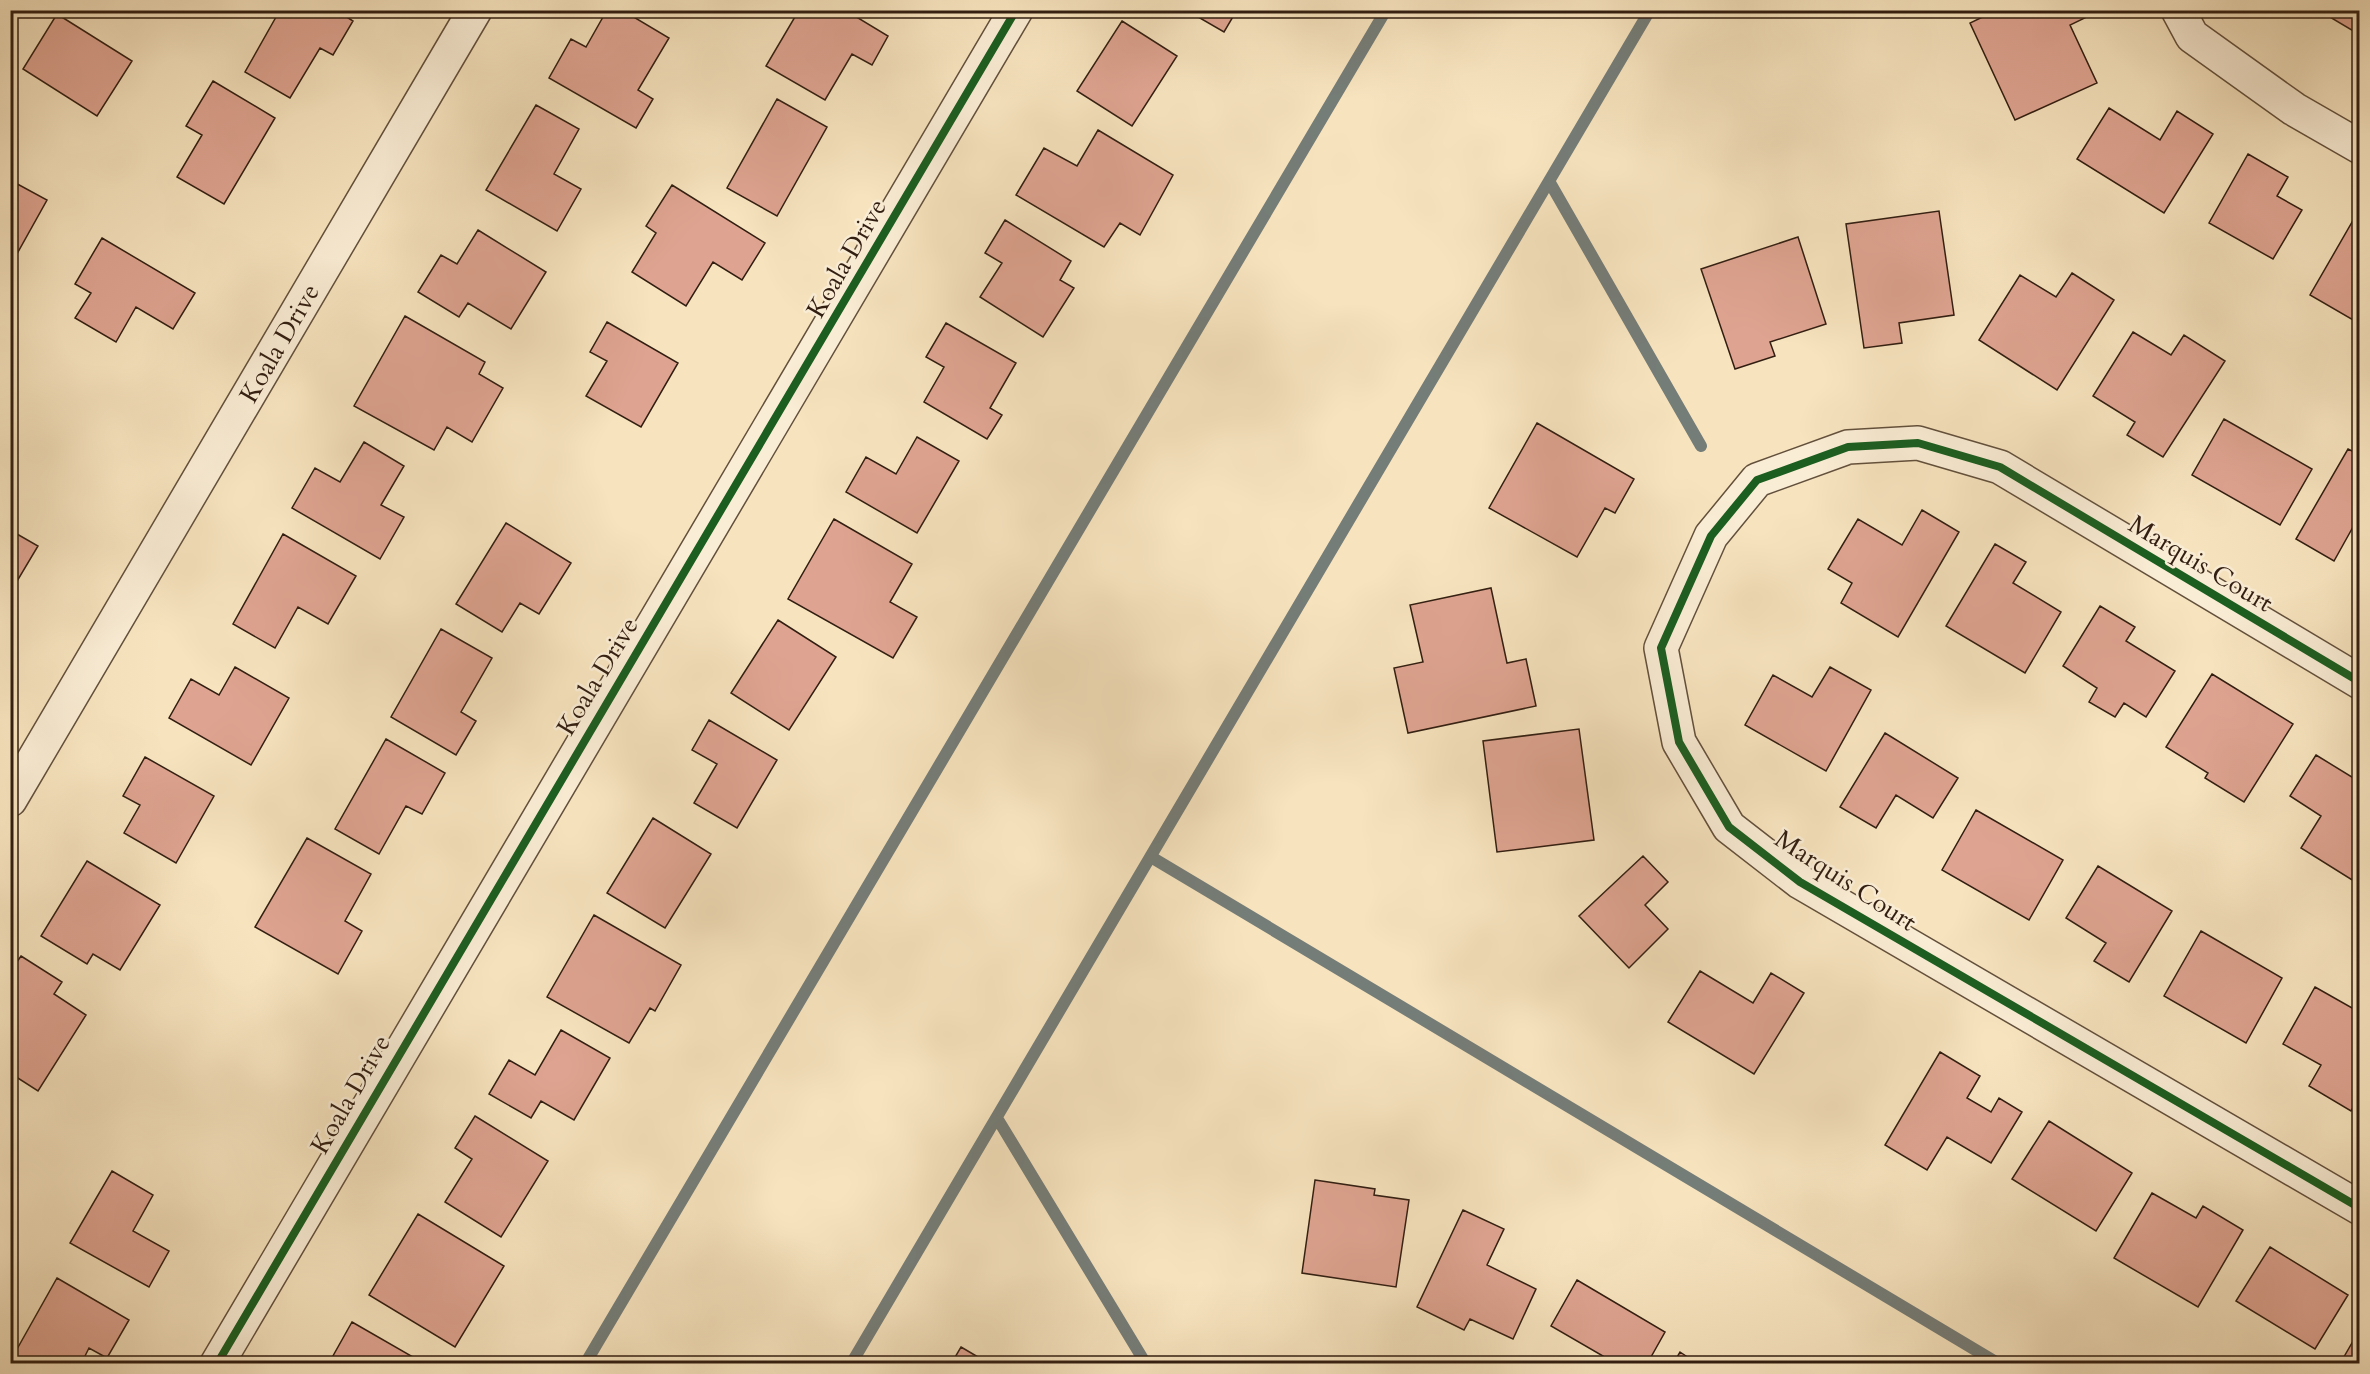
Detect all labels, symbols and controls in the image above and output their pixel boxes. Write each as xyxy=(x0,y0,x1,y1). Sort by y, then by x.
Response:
street label: Koala Drive xyxy=(798,192,895,324)
street label: Koala Drive xyxy=(231,277,328,409)
street label: Marquis Court xyxy=(2122,507,2279,620)
street label: Koala Drive xyxy=(548,611,647,742)
street label: Marquis Court xyxy=(1768,822,1923,939)
street label: Koala Drive xyxy=(302,1028,399,1160)

